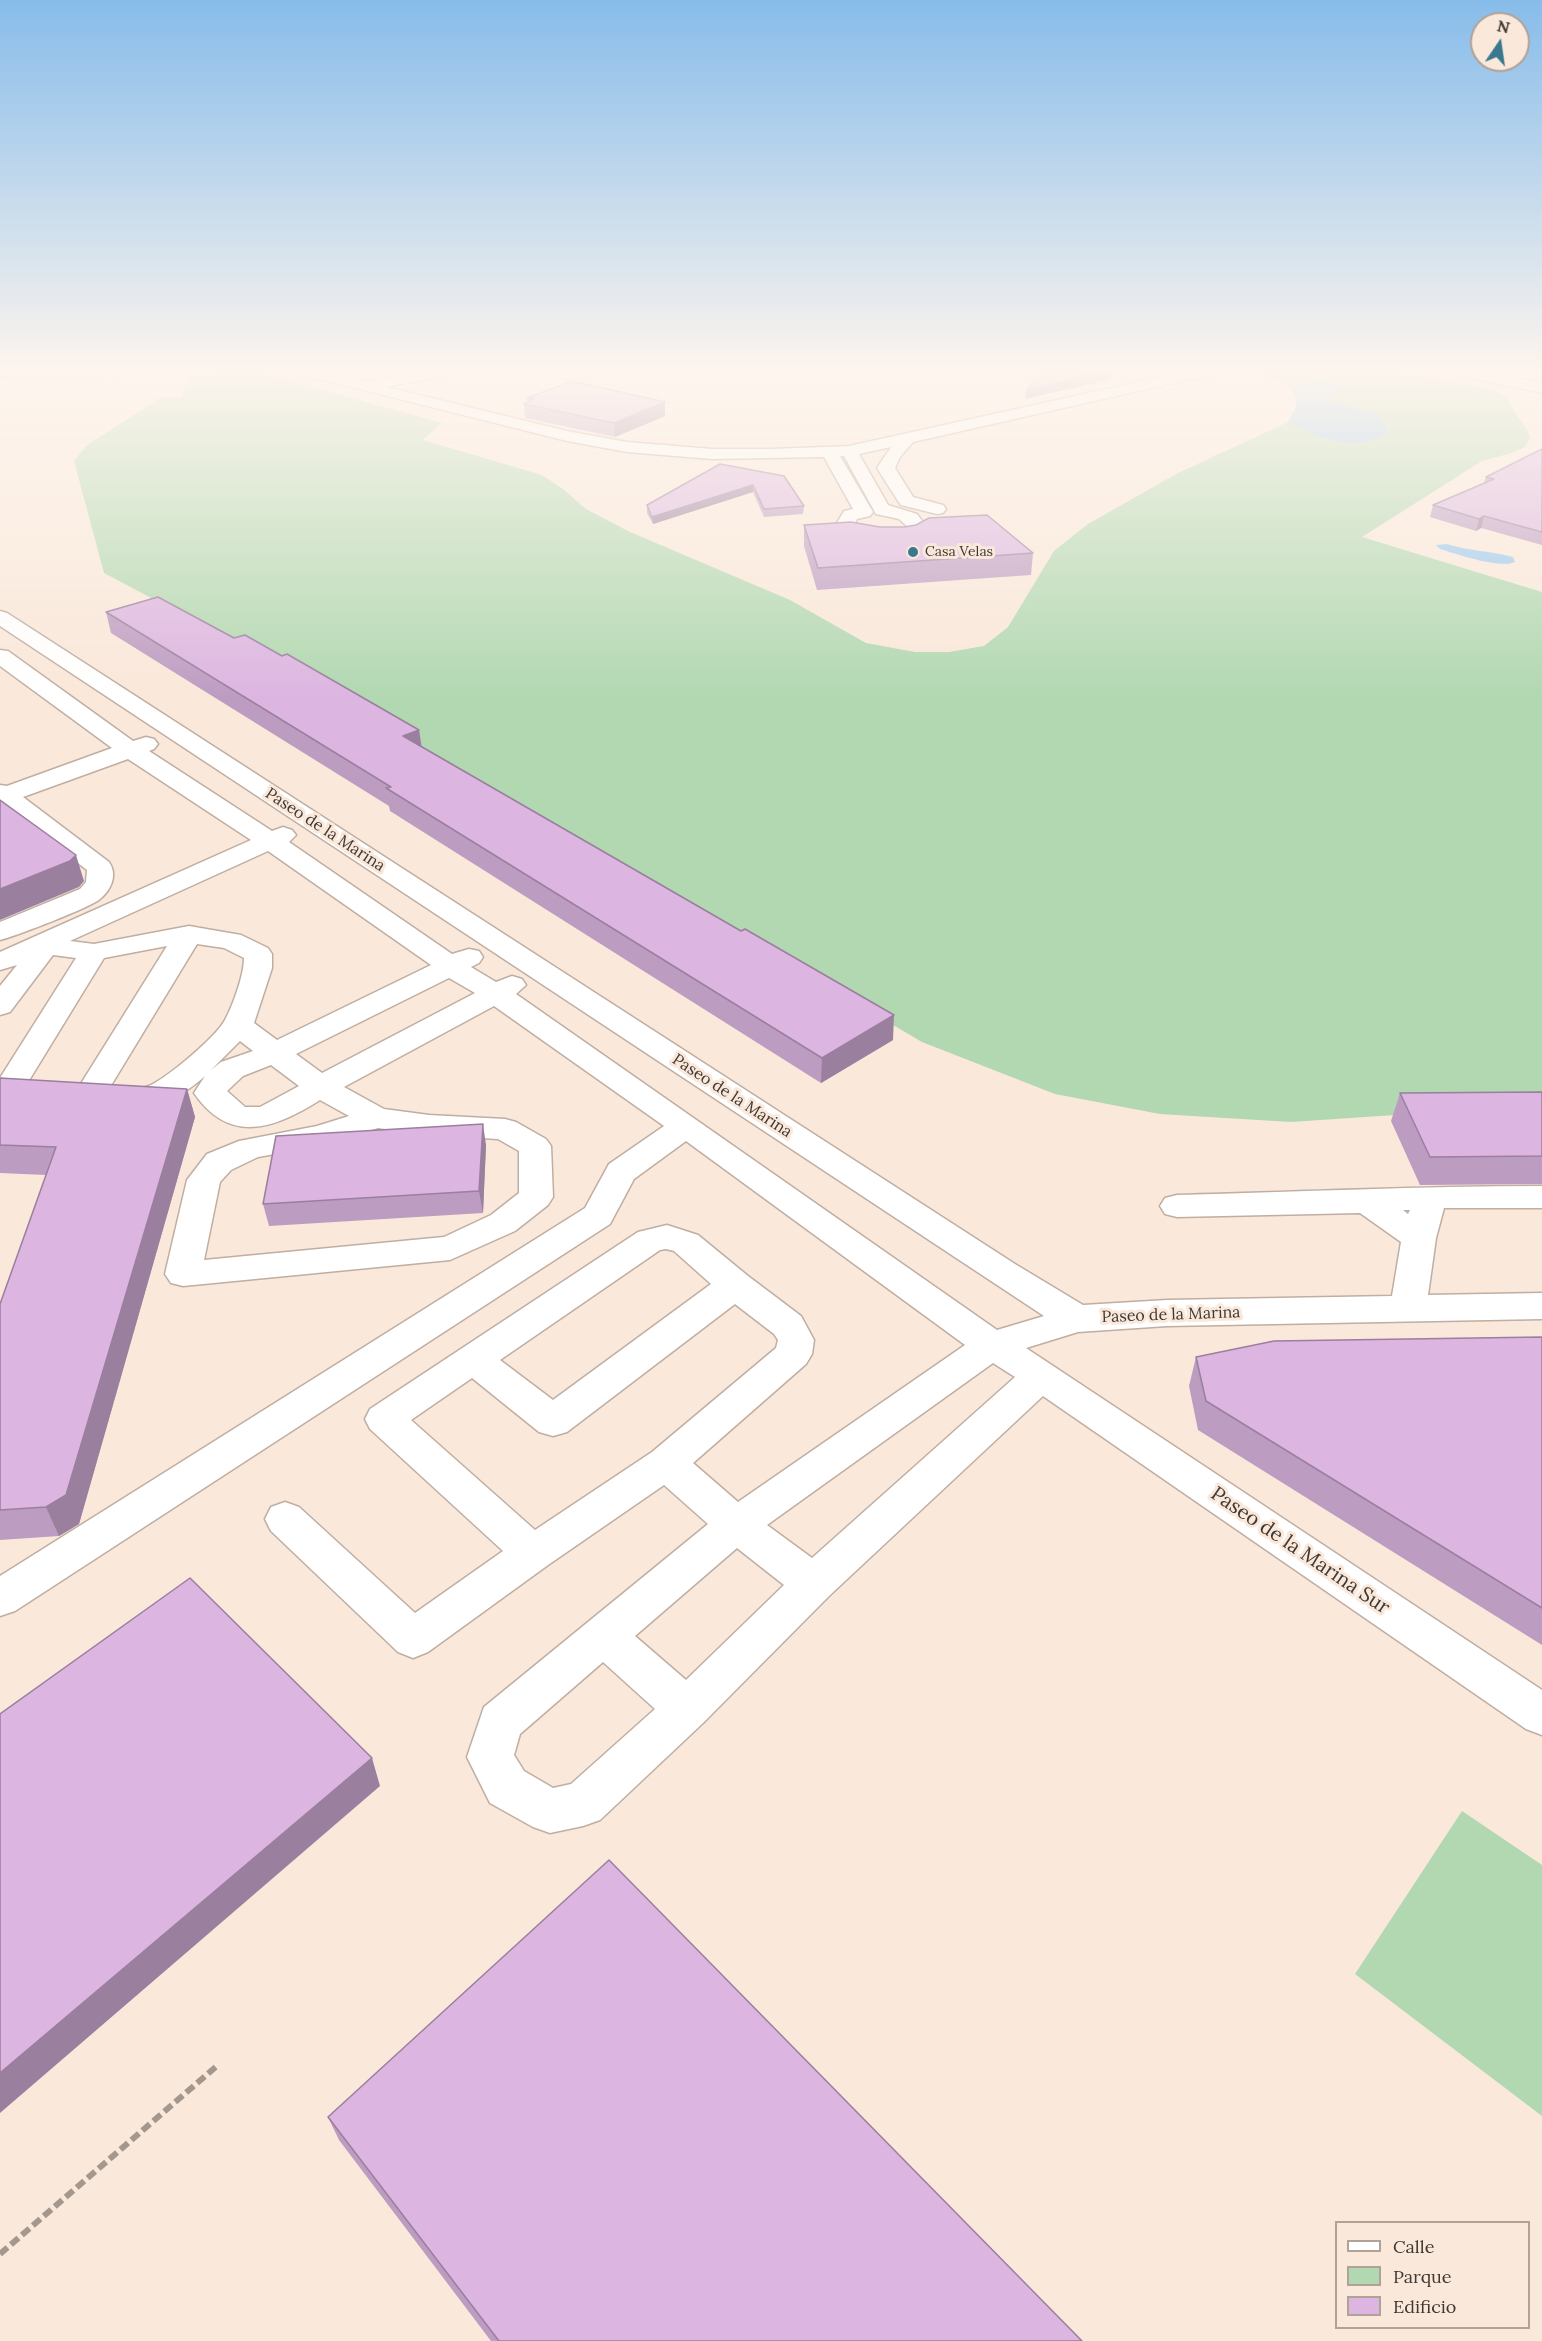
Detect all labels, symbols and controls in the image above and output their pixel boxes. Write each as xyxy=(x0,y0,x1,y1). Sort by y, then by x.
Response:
north arrow xyxy=(1470,12,1530,72)
text: N xyxy=(1495,15,1512,38)
place label: Casa Velas xyxy=(925,544,993,560)
marker: Casa Velas xyxy=(906,545,920,559)
street label: Paseo de la Marina xyxy=(261,784,389,876)
street label: Paseo de la Marina xyxy=(668,1050,796,1142)
street label: Paseo de la Marina xyxy=(1101,1303,1241,1327)
street label: Paseo de la Marina Sur xyxy=(1206,1482,1394,1620)
legend xyxy=(1335,2221,1530,2329)
text: Calle xyxy=(1393,2235,1434,2258)
text: Parque xyxy=(1393,2265,1452,2288)
text: Edificio xyxy=(1393,2295,1456,2318)

